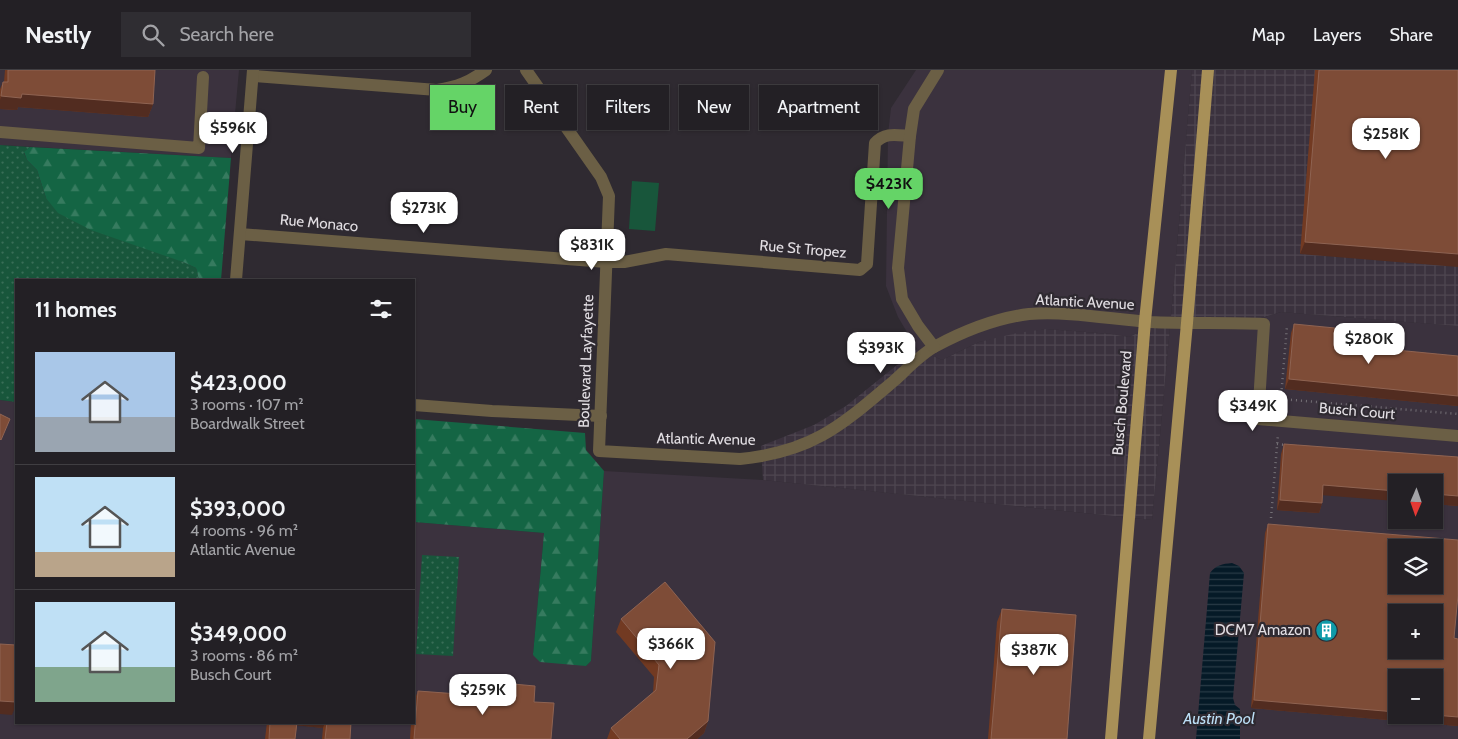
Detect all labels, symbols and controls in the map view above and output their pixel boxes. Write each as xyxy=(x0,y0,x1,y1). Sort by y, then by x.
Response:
search box xyxy=(121,12,471,57)
text: Nestly xyxy=(25,20,91,49)
icon: search xyxy=(139,21,167,49)
text: Search here xyxy=(179,23,274,46)
text: Map xyxy=(1252,24,1285,46)
text: Layers xyxy=(1313,24,1362,46)
text: Share xyxy=(1390,24,1433,46)
chip: Buy xyxy=(430,85,495,130)
chip: Rent xyxy=(505,85,577,130)
chip: Filters xyxy=(587,85,669,130)
chip: New xyxy=(679,85,749,130)
chip: Apartment xyxy=(759,85,878,130)
pin: $596K xyxy=(198,112,268,154)
text: $596K xyxy=(210,118,256,137)
pin: $258K xyxy=(1351,118,1421,160)
text: $258K xyxy=(1363,124,1409,143)
pin: $423K xyxy=(854,168,924,210)
text: $423K xyxy=(866,174,912,193)
pin: $273K xyxy=(389,191,459,234)
text: $273K xyxy=(402,198,446,217)
street label: Rue Monaco xyxy=(279,211,359,235)
pin: $831K xyxy=(557,228,627,271)
text: $831K xyxy=(570,235,614,254)
street label: Rue St Tropez xyxy=(759,236,847,262)
street label: Atlantic Avenue xyxy=(1035,290,1135,314)
street label: Boulevard Layfayette xyxy=(575,294,597,428)
icon: filters xyxy=(367,295,395,323)
text: 11 homes xyxy=(35,297,117,322)
pin: $280K xyxy=(1334,322,1404,365)
text: $280K xyxy=(1345,329,1393,348)
pin: $393K xyxy=(846,332,916,374)
text: $393K xyxy=(858,338,904,357)
street label: Busch Boulevard xyxy=(1108,350,1136,456)
text: $423,000 xyxy=(190,370,287,395)
icon: home xyxy=(75,372,135,432)
pin: $349K xyxy=(1218,390,1288,432)
text: 3 rooms · 107 m² xyxy=(190,395,304,414)
text: $349K xyxy=(1230,396,1276,415)
street label: Busch Court xyxy=(1318,399,1396,423)
text: Boardwalk Street xyxy=(190,414,305,433)
street label: Atlantic Avenue xyxy=(656,429,756,449)
north arrow xyxy=(1388,474,1442,529)
map controls xyxy=(1388,474,1443,724)
text: $393,000 xyxy=(190,496,286,521)
icon: home xyxy=(75,497,135,557)
text: 4 rooms · 96 m² xyxy=(190,521,298,540)
button: layers xyxy=(1388,539,1443,594)
text: Atlantic Avenue xyxy=(190,540,295,559)
button: + xyxy=(1388,604,1443,659)
building icon: DCM7 Amazon xyxy=(1315,618,1339,642)
text: $349,000 xyxy=(190,621,287,646)
place label: DCM7 Amazon xyxy=(1215,621,1311,639)
icon: home xyxy=(75,622,135,682)
pin: $366K xyxy=(636,628,706,670)
text: $366K xyxy=(648,634,694,653)
pin: $387K xyxy=(999,634,1069,676)
text: $387K xyxy=(1011,640,1057,659)
text: 3 rooms · 86 m² xyxy=(190,646,298,665)
text: Busch Court xyxy=(190,665,271,684)
button: − xyxy=(1388,669,1443,724)
pin: $259K xyxy=(448,674,518,716)
text: $259K xyxy=(460,680,506,699)
water label: Austin Pool xyxy=(1182,709,1255,728)

